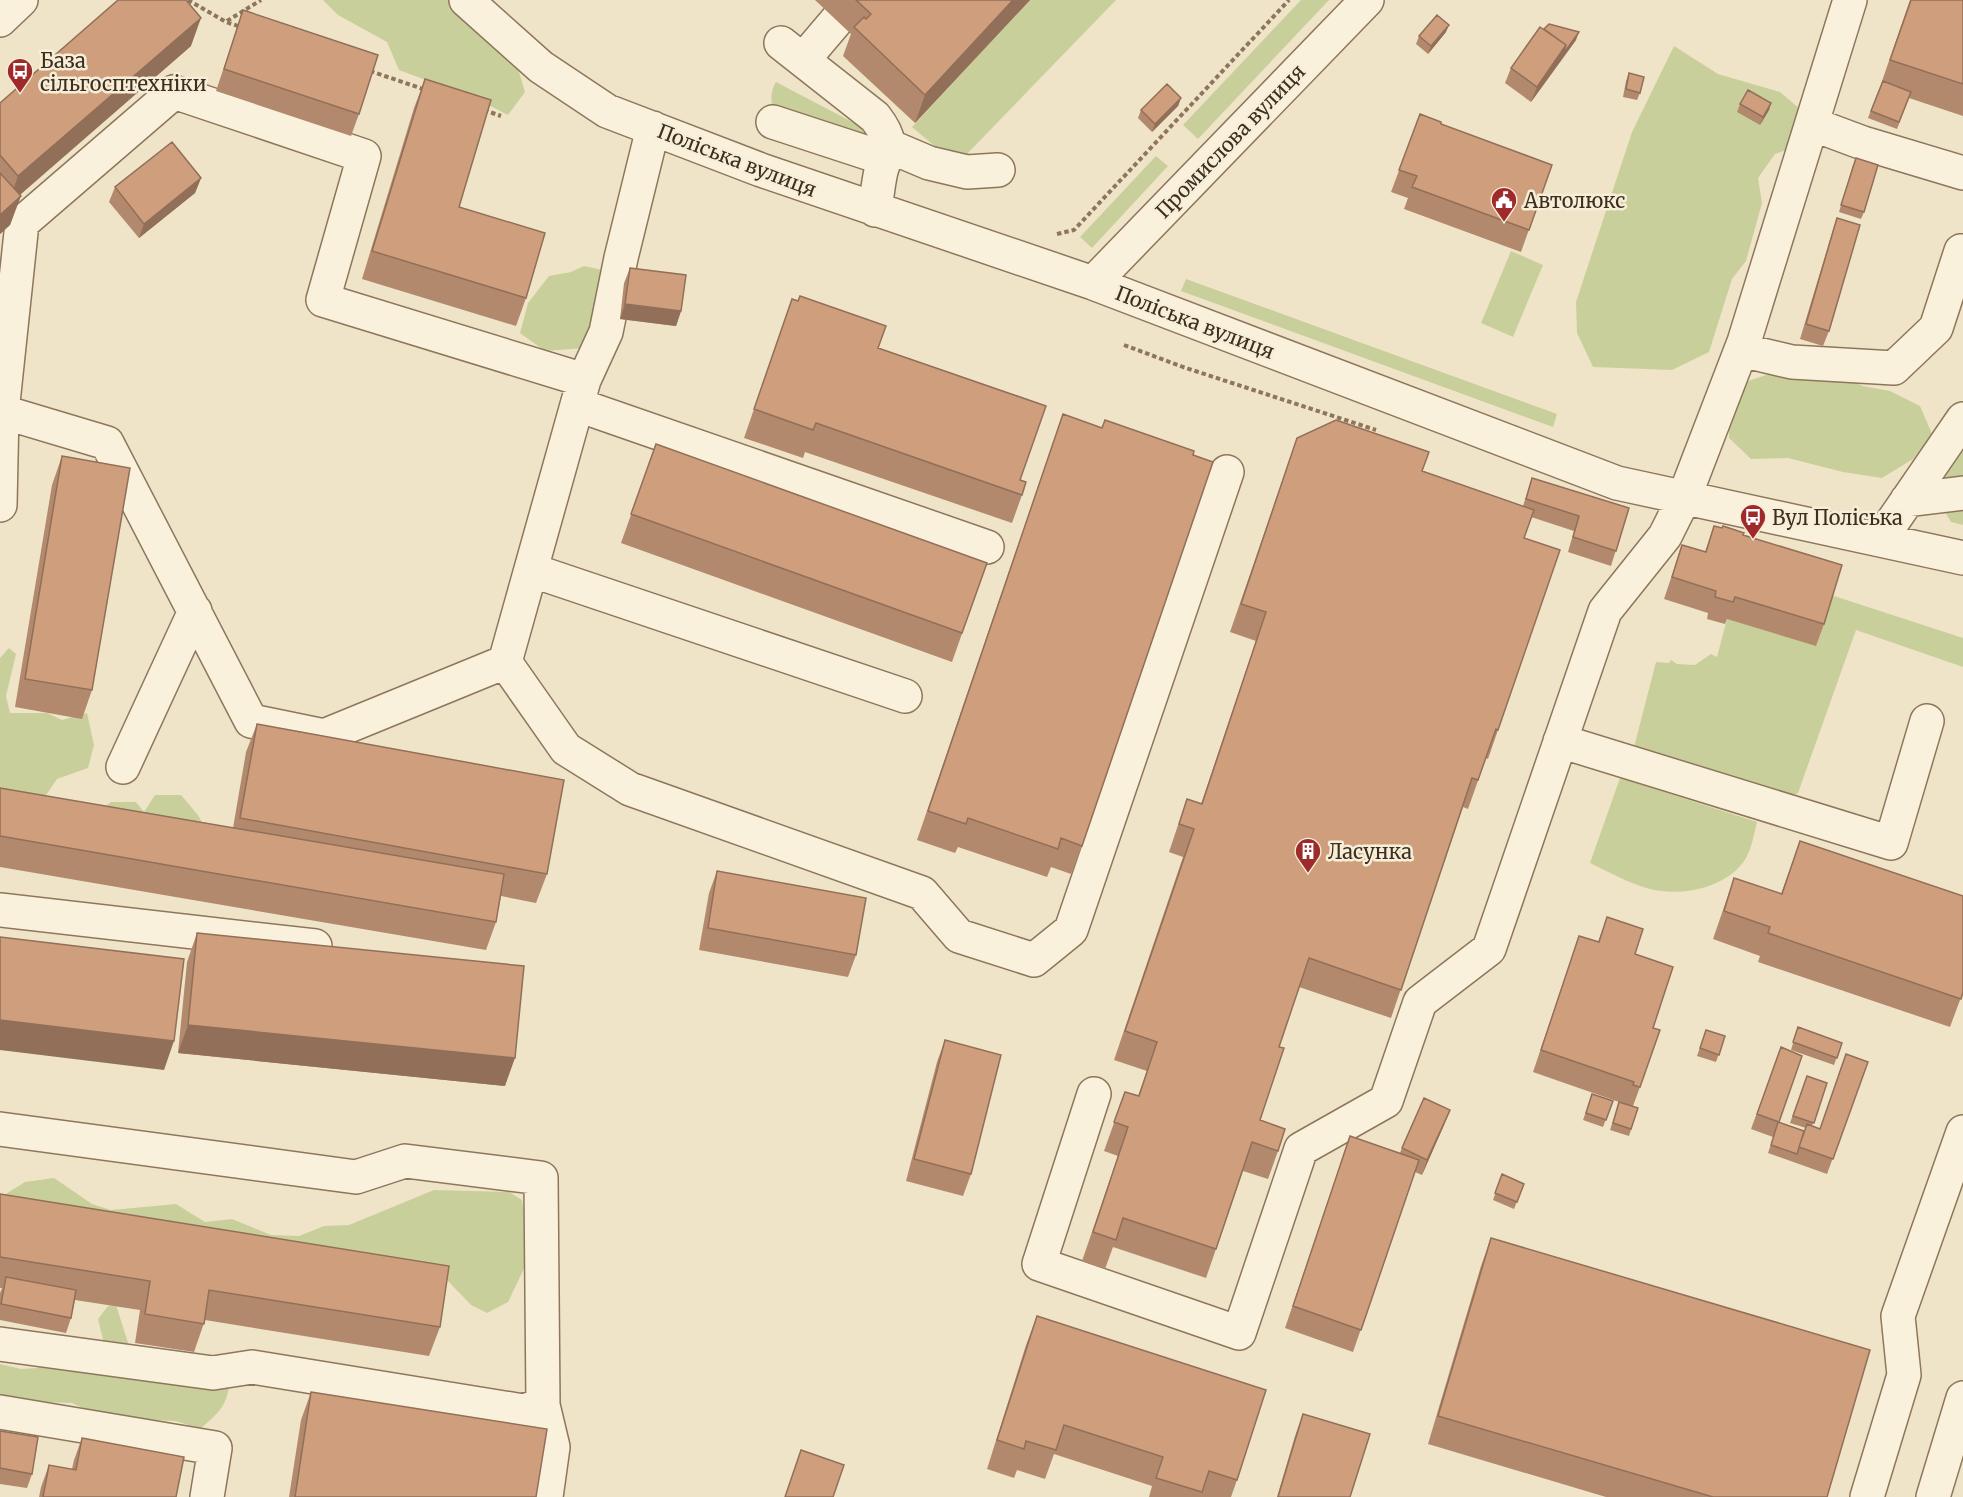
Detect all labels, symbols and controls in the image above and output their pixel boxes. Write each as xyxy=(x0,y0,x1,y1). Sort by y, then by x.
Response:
place label: База сільгосптехніки xyxy=(40,48,207,96)
bus stop icon: База сільгосптехніки xyxy=(5,56,35,94)
street label: Промислова вулиця xyxy=(1150,59,1310,223)
street label: Поліська вулиця xyxy=(654,118,820,202)
public building icon: Автолюкс xyxy=(1489,185,1519,223)
place label: Автолюкс xyxy=(1523,188,1625,213)
street label: Поліська вулиця xyxy=(1112,280,1278,364)
bus stop icon: Вул Поліська xyxy=(1738,502,1768,540)
place label: Вул Поліська xyxy=(1772,505,1903,530)
building icon: Ласунка xyxy=(1293,836,1323,874)
place label: Ласунка xyxy=(1328,839,1412,864)

